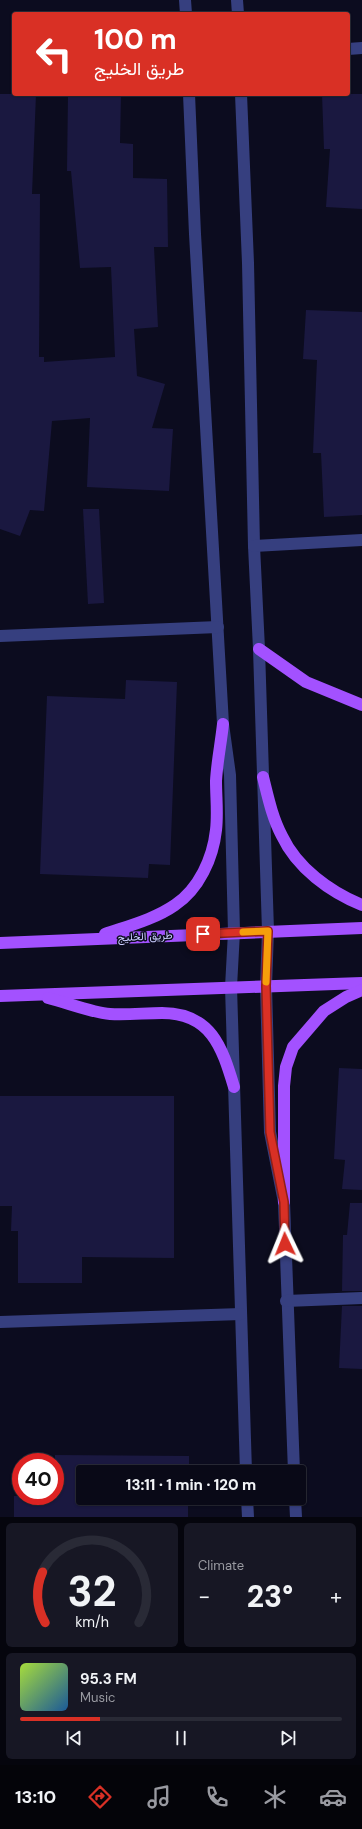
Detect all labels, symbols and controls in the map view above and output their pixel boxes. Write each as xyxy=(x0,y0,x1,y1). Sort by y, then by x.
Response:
text: 100 m xyxy=(94,21,177,58)
icon: left xyxy=(28,28,80,80)
text: طريق الخليج xyxy=(94,57,184,81)
pin xyxy=(186,917,220,951)
icon: arrive xyxy=(192,923,214,945)
street label: طريق الخليج xyxy=(117,928,173,945)
position arrow xyxy=(264,1223,306,1265)
speed limit sign: 40 xyxy=(12,1453,64,1505)
text: 13:11 · 1 min · 120 m xyxy=(126,1475,256,1495)
text: Climate xyxy=(198,1557,244,1574)
text: 32 xyxy=(67,1565,117,1619)
text: 23° xyxy=(247,1577,293,1616)
text: − xyxy=(198,1582,210,1611)
text: + xyxy=(330,1582,342,1611)
text: km/h xyxy=(75,1613,109,1631)
text: 95.3 FM xyxy=(80,1669,137,1689)
text: Music xyxy=(80,1689,115,1706)
icon: previous xyxy=(63,1727,85,1749)
icon: pause xyxy=(170,1727,192,1749)
icon: next xyxy=(277,1727,299,1749)
icon: directions xyxy=(86,1783,114,1811)
icon: music xyxy=(145,1783,173,1811)
icon: phone xyxy=(203,1783,231,1811)
icon: climate xyxy=(261,1783,289,1811)
icon: car xyxy=(319,1783,347,1811)
text: 13:10 xyxy=(15,1785,56,1809)

